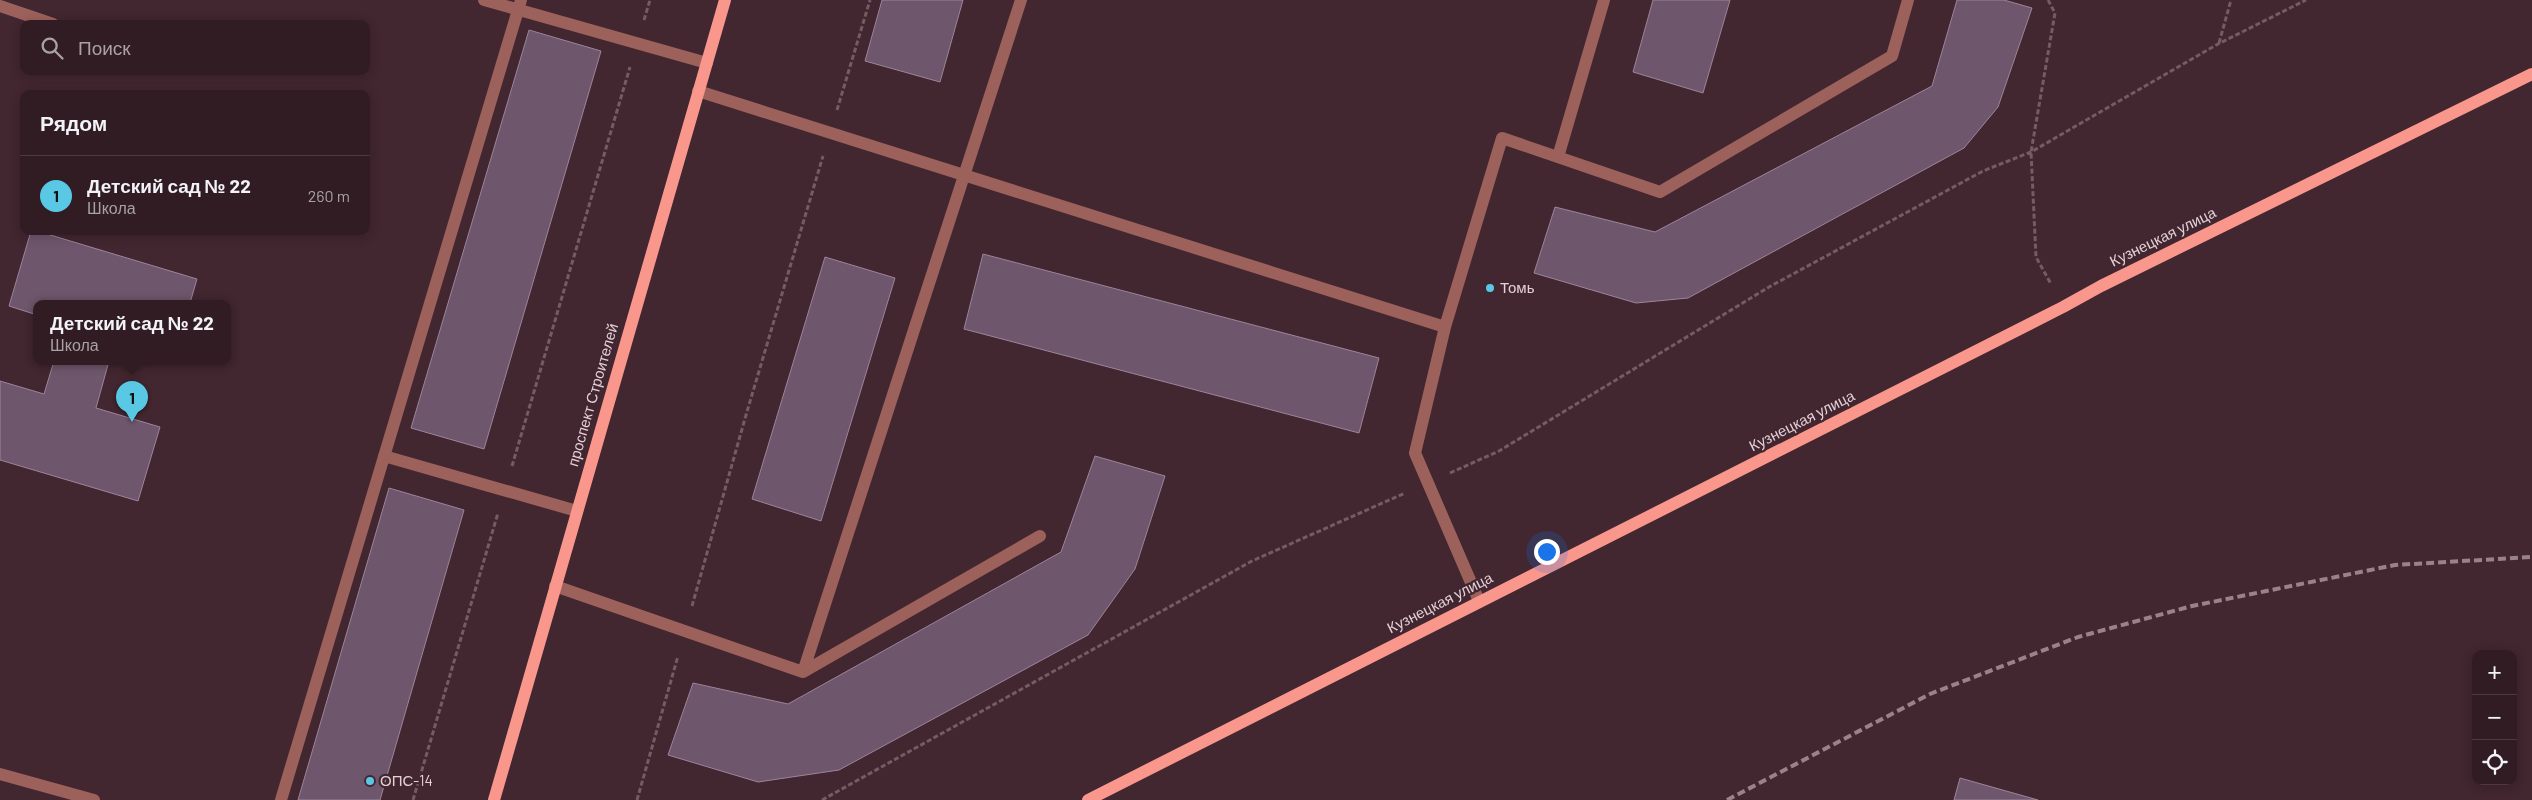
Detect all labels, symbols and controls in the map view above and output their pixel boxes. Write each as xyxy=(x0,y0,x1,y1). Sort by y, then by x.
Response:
search box xyxy=(20,20,370,75)
icon: search xyxy=(38,34,66,62)
text: Поиск xyxy=(78,36,131,59)
text: Рядом xyxy=(40,110,107,135)
text: Детский сад № 22 xyxy=(87,174,251,197)
text: 1 xyxy=(53,186,59,205)
text: 260 m xyxy=(308,186,350,205)
text: Школа xyxy=(87,198,136,217)
street label: Кузнецкая улица xyxy=(2107,202,2219,270)
place label: Томь xyxy=(1500,278,1535,296)
marker: Томь xyxy=(1484,282,1496,294)
popup xyxy=(33,300,231,365)
text: Детский сад № 22 xyxy=(50,311,214,334)
street label: проспект Строителей xyxy=(563,321,621,468)
text: Школа xyxy=(50,335,99,354)
pin: 1 xyxy=(116,381,148,422)
street label: Кузнецкая улица xyxy=(1746,385,1858,454)
your location xyxy=(1534,539,1560,565)
street label: Кузнецкая улица xyxy=(1384,567,1496,636)
map controls xyxy=(2472,650,2517,785)
button: + xyxy=(2472,650,2517,695)
button: − xyxy=(2472,695,2517,740)
button: locate xyxy=(2472,740,2517,785)
place label: ОПС-14 xyxy=(380,771,433,789)
marker: ОПС-14 xyxy=(364,775,376,787)

